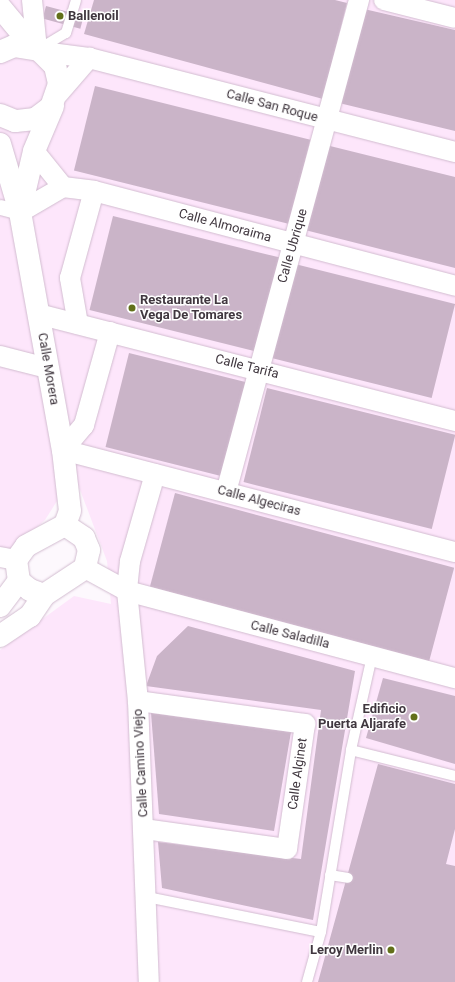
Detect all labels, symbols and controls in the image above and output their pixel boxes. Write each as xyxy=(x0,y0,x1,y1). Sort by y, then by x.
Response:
place label: Ballenoil xyxy=(68,8,119,24)
marker: Ballenoil xyxy=(55,11,65,21)
street label: Calle San Roque xyxy=(225,86,319,126)
street label: Calle Almoraima xyxy=(177,206,273,246)
street label: Calle Ubrique xyxy=(275,207,311,285)
place label: Restaurante La Vega De Tomares xyxy=(140,293,242,324)
marker: Restaurante La Vega De Tomares xyxy=(127,303,137,313)
street label: Calle Morera xyxy=(34,332,62,406)
street label: Calle Tarifa xyxy=(213,352,281,382)
street label: Calle Algeciras xyxy=(216,482,302,520)
street label: Calle Saladilla xyxy=(249,618,331,652)
place label: Edificio Puerta Aljarafe xyxy=(318,702,406,733)
street label: Calle Camino Viejo xyxy=(130,708,152,818)
marker: Edificio Puerta Aljarafe xyxy=(409,712,419,722)
street label: Calle Alginet xyxy=(285,737,311,811)
place label: Leroy Merlin xyxy=(310,942,383,958)
marker: Leroy Merlin xyxy=(386,945,396,955)

